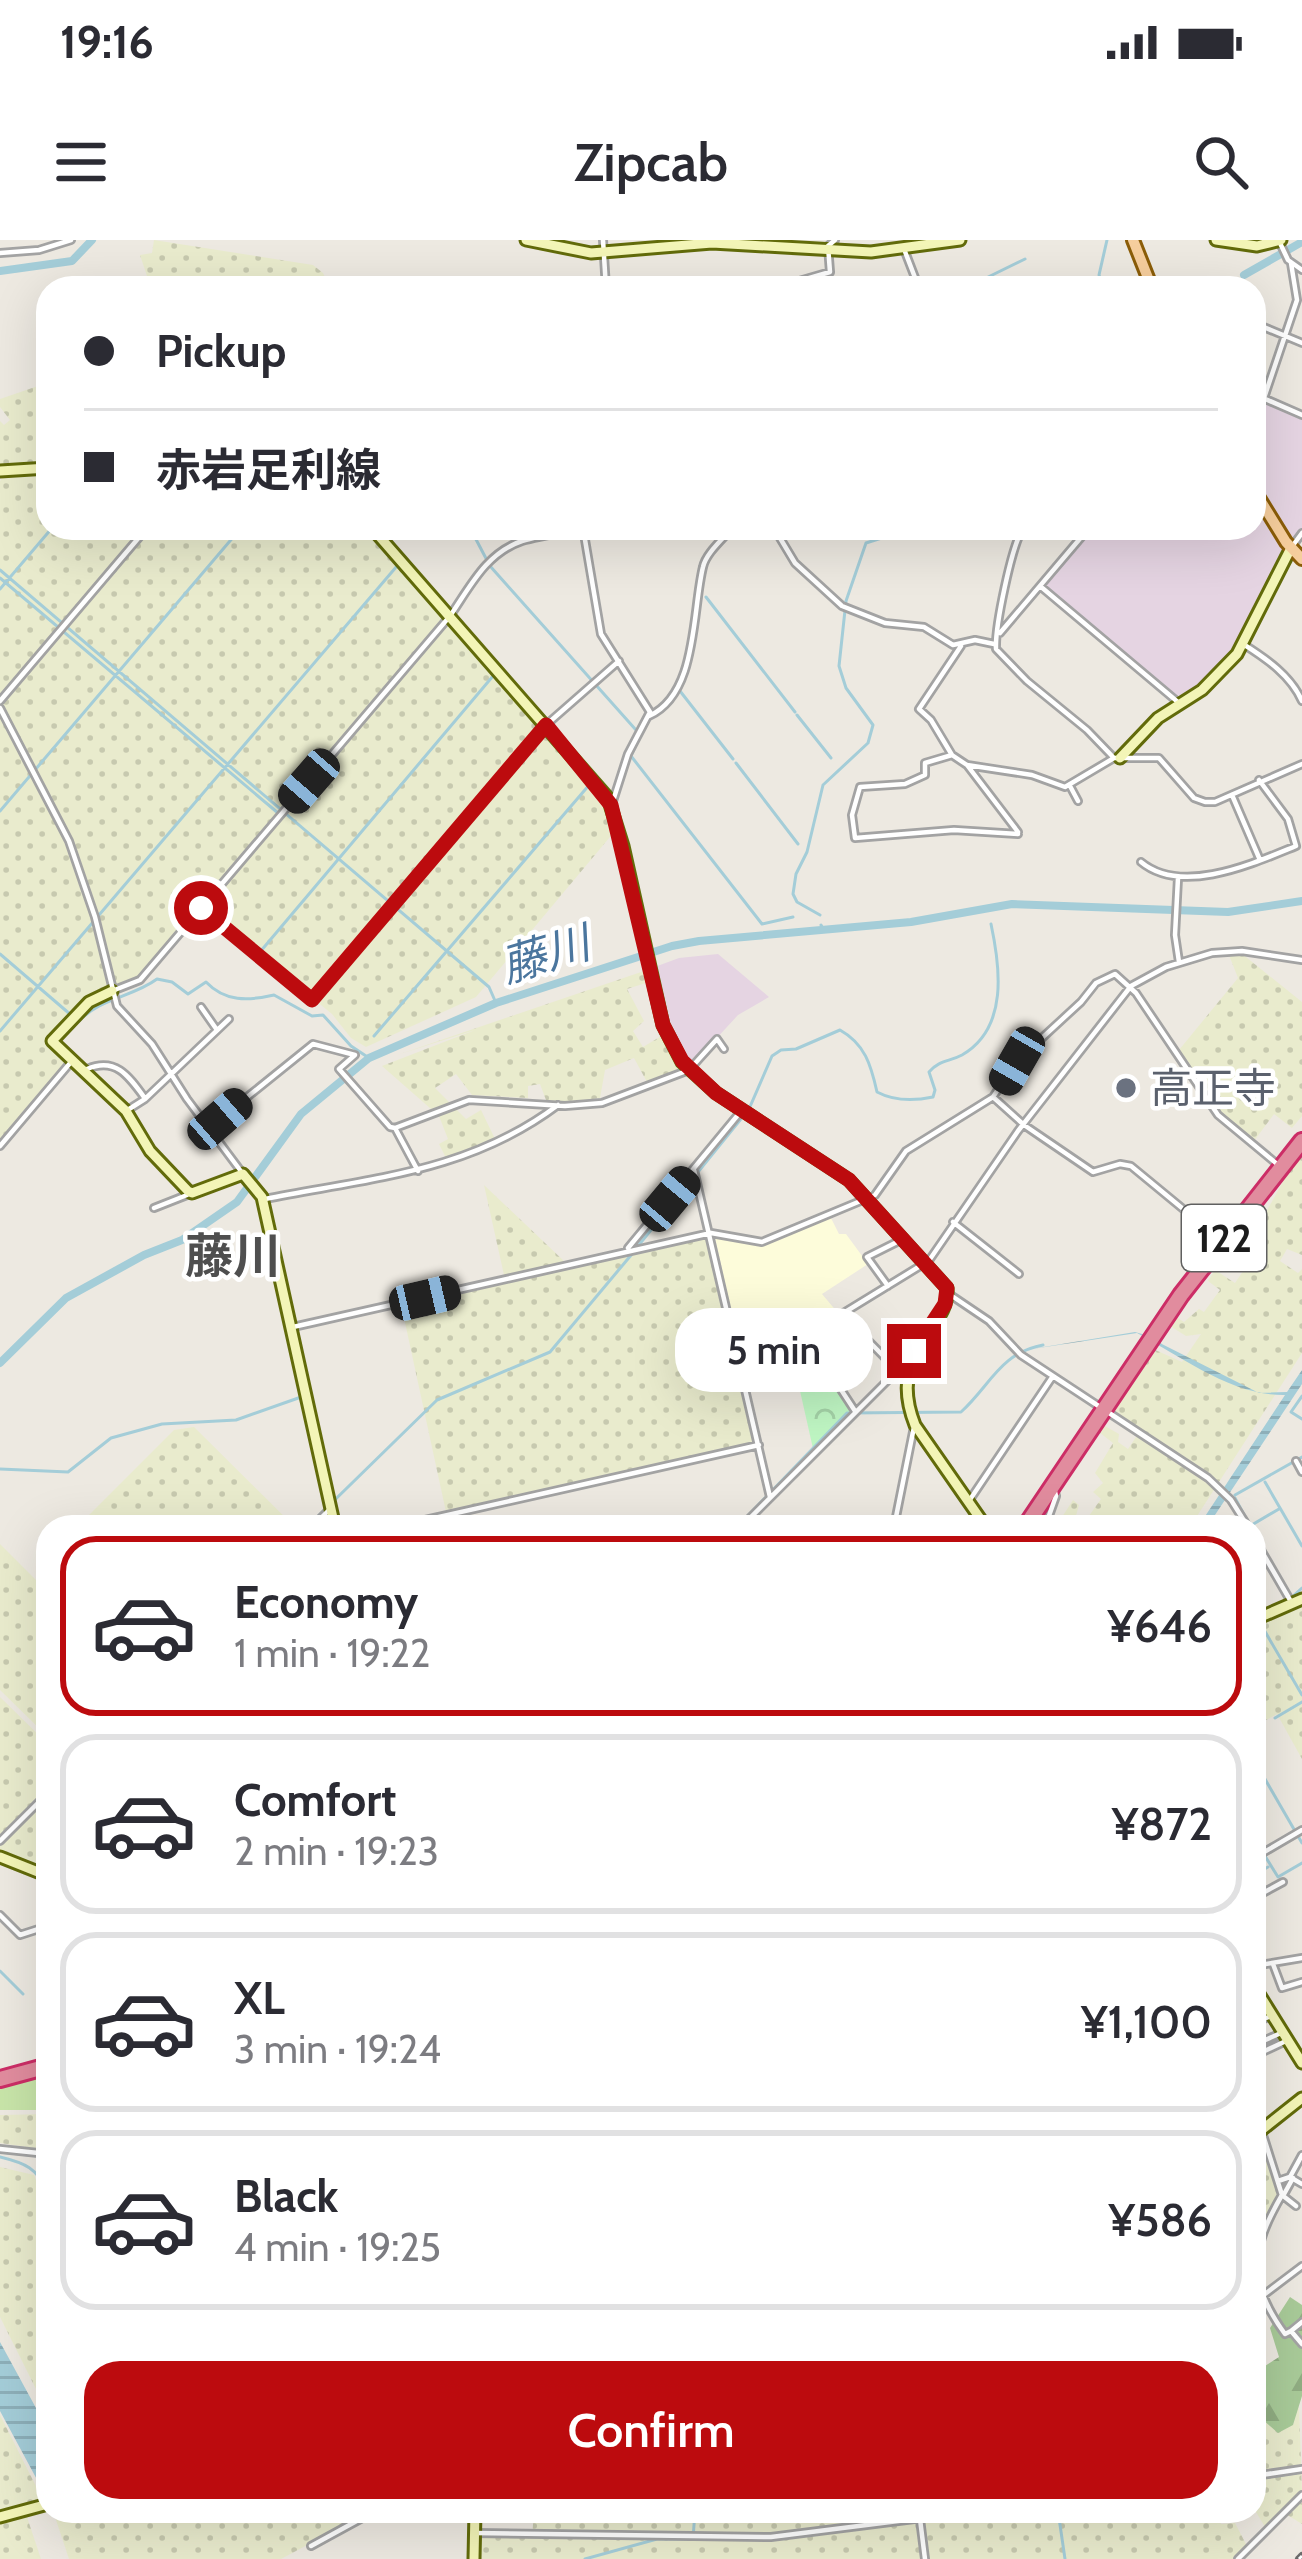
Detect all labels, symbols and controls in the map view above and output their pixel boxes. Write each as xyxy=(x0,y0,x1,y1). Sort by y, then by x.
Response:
text: 19:16 xyxy=(60,15,154,69)
icon: menu xyxy=(48,129,114,195)
text: Zipcab xyxy=(574,129,728,195)
icon: search xyxy=(1188,129,1254,195)
text: Pickup xyxy=(156,324,286,378)
text: 赤岩足利線 xyxy=(156,443,381,497)
car xyxy=(272,742,346,820)
route start xyxy=(174,881,228,935)
water label: 藤川 xyxy=(494,914,600,993)
car xyxy=(983,1021,1051,1101)
place label: 高正寺 xyxy=(1150,1062,1276,1114)
marker: 高正寺 xyxy=(1113,1075,1139,1101)
car xyxy=(181,1082,259,1156)
car xyxy=(633,1160,707,1238)
road number: 122 xyxy=(1182,1205,1266,1271)
district label: 藤川 xyxy=(185,1227,281,1285)
car xyxy=(386,1272,464,1324)
callout: 5 min xyxy=(674,1309,872,1393)
route end xyxy=(887,1324,941,1378)
text: 5 min xyxy=(727,1326,821,1374)
icon: car xyxy=(90,1572,198,1680)
text: Economy xyxy=(234,1575,418,1629)
text: ¥646 xyxy=(1107,1599,1212,1653)
text: 1 min · 19:22 xyxy=(234,1629,430,1677)
icon: car xyxy=(90,1770,198,1878)
text: Comfort xyxy=(234,1773,397,1827)
text: ¥872 xyxy=(1112,1797,1212,1851)
text: 2 min · 19:23 xyxy=(234,1827,439,1875)
icon: car xyxy=(90,1968,198,2076)
text: XL xyxy=(234,1971,285,2025)
text: ¥1,100 xyxy=(1081,1995,1212,2049)
text: 3 min · 19:24 xyxy=(234,2025,441,2073)
icon: car xyxy=(90,2166,198,2274)
text: Black xyxy=(234,2169,338,2223)
text: ¥586 xyxy=(1109,2193,1212,2247)
text: 4 min · 19:25 xyxy=(234,2223,441,2271)
button: Confirm xyxy=(84,2361,1218,2499)

